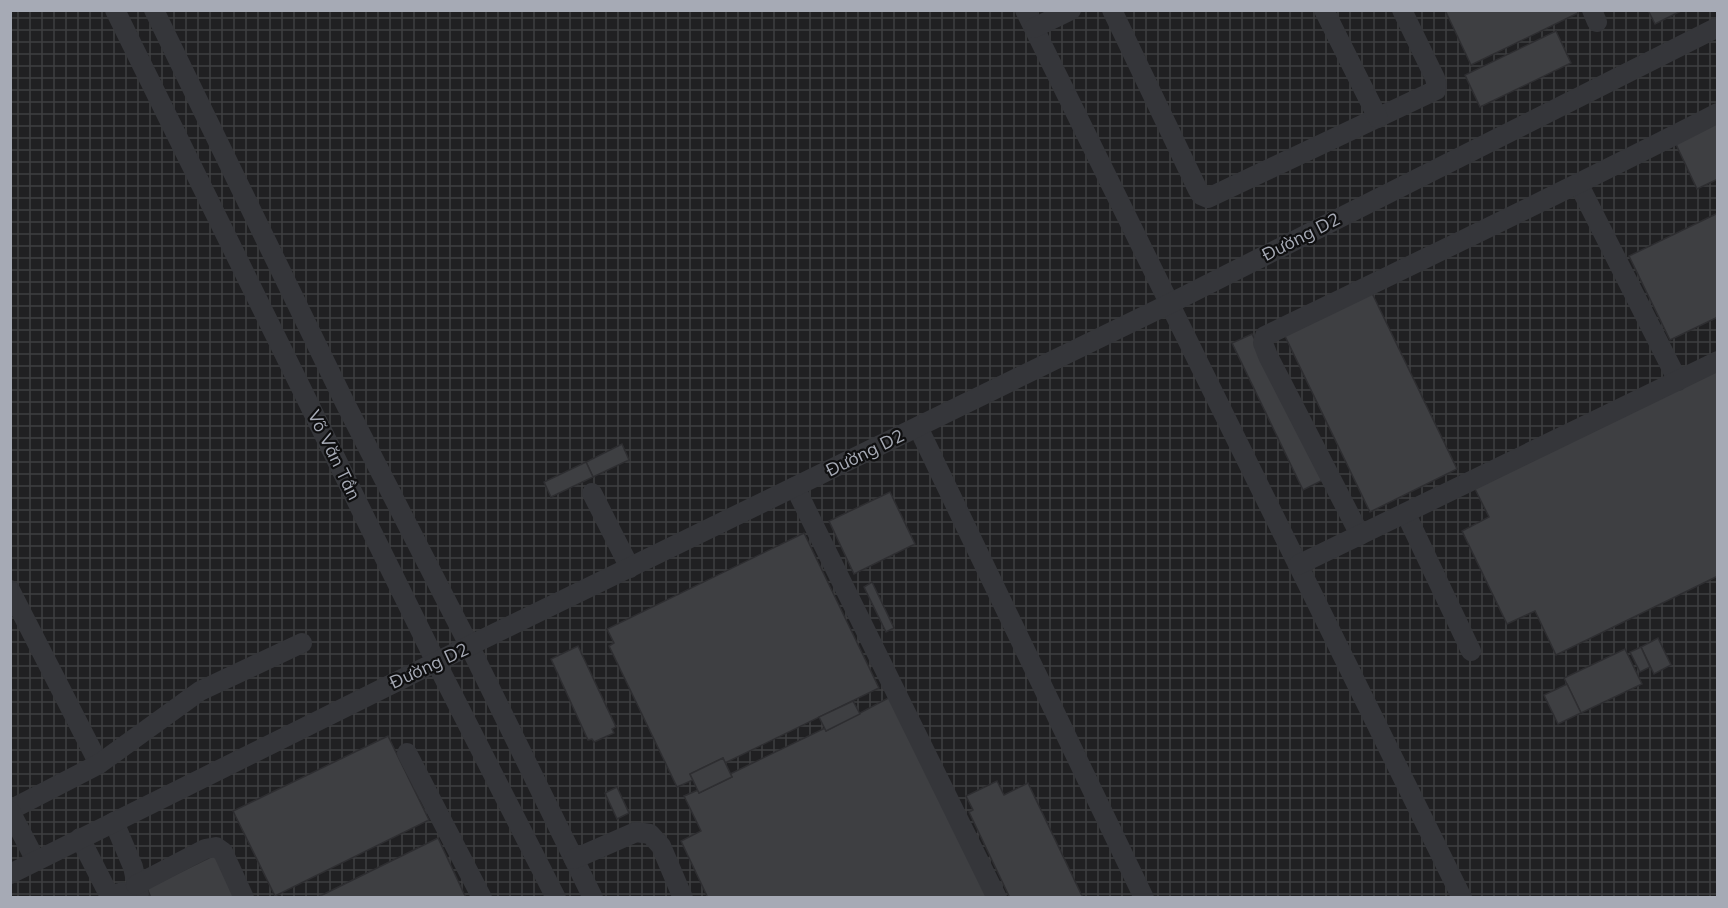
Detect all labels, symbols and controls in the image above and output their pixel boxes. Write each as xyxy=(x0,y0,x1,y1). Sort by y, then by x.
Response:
street label: Đường D2 xyxy=(1258,207,1344,266)
street label: Võ Văn Tần xyxy=(303,406,366,504)
street label: Đường D2 xyxy=(822,424,908,481)
street label: Đường D2 xyxy=(386,637,472,694)

